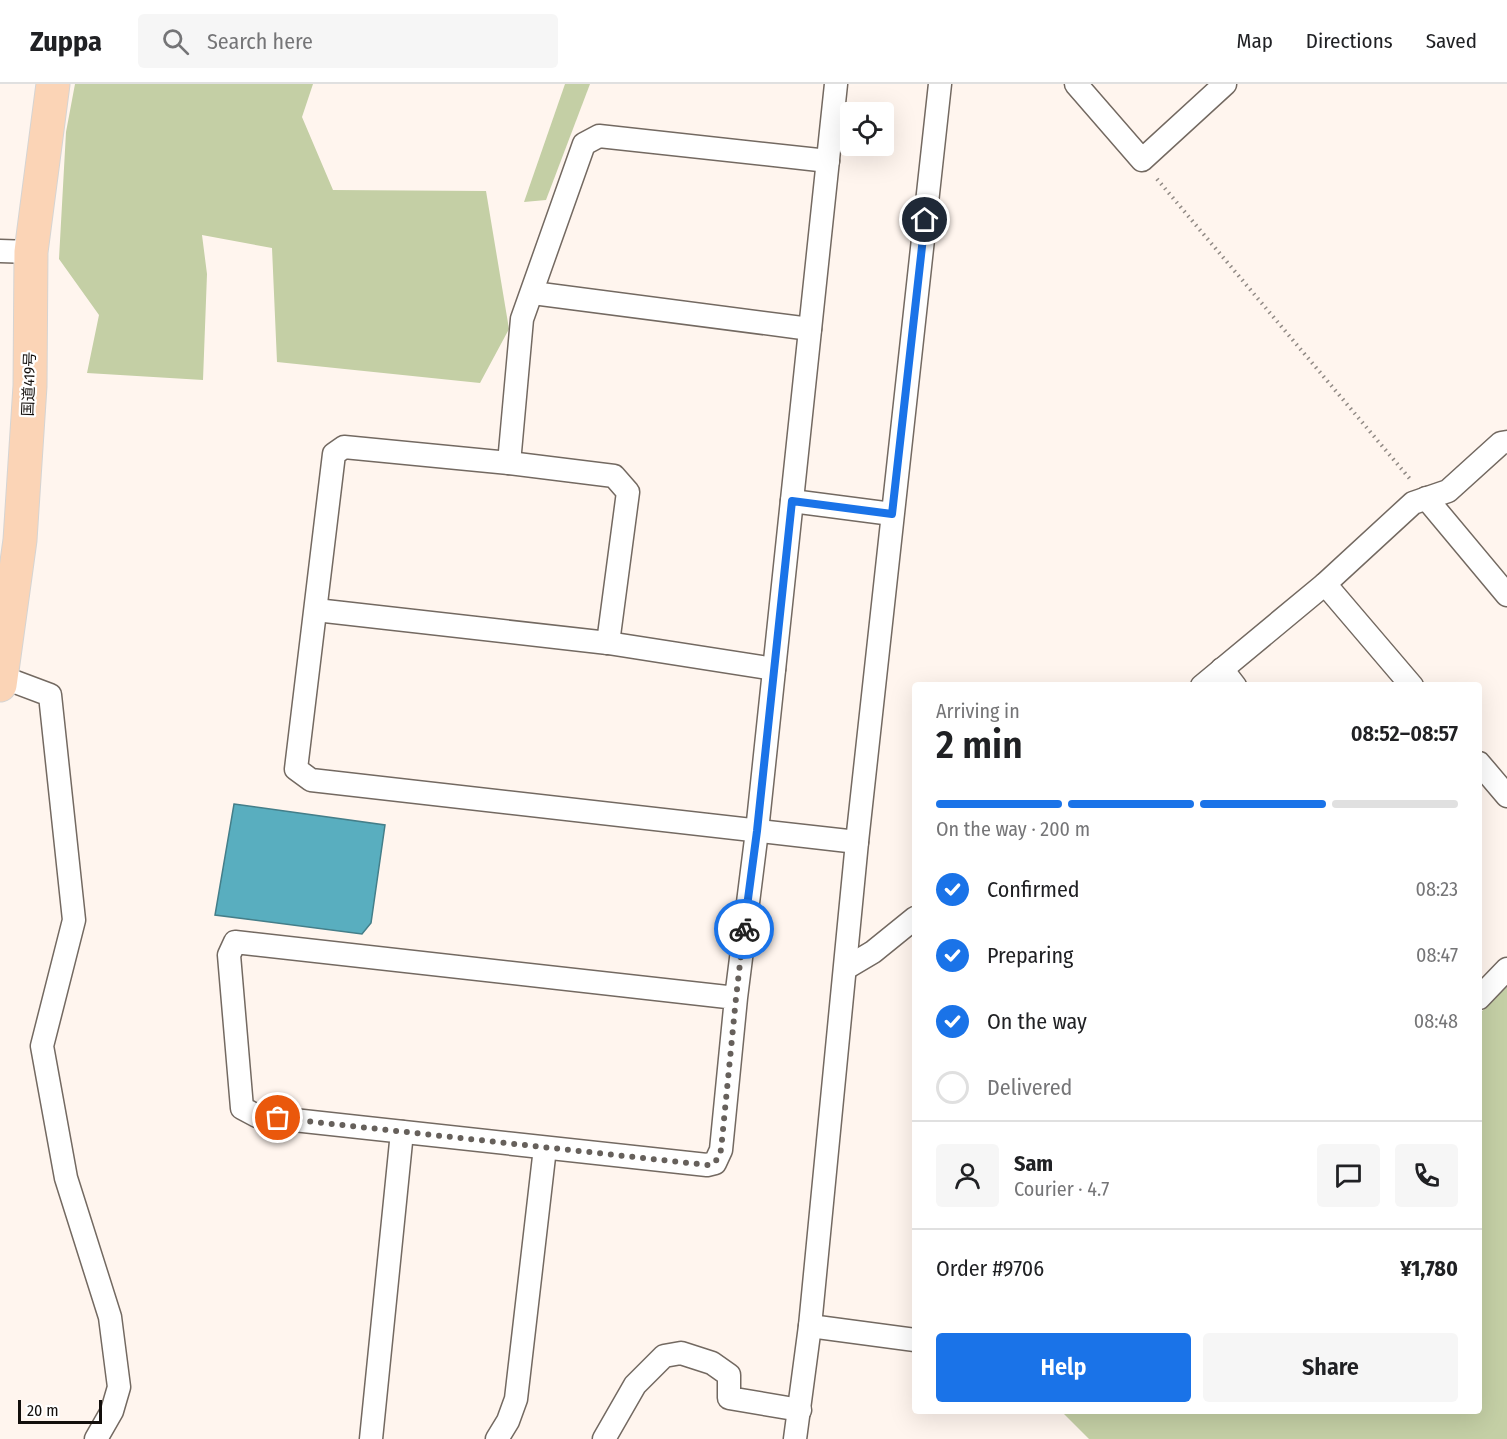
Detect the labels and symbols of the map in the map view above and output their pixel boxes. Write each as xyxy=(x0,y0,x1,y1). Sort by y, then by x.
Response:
pin xyxy=(899,194,950,245)
street label: 国道419号 xyxy=(19,351,39,417)
courier xyxy=(714,899,774,959)
pin xyxy=(252,1092,303,1143)
scale bar xyxy=(18,1397,102,1424)

